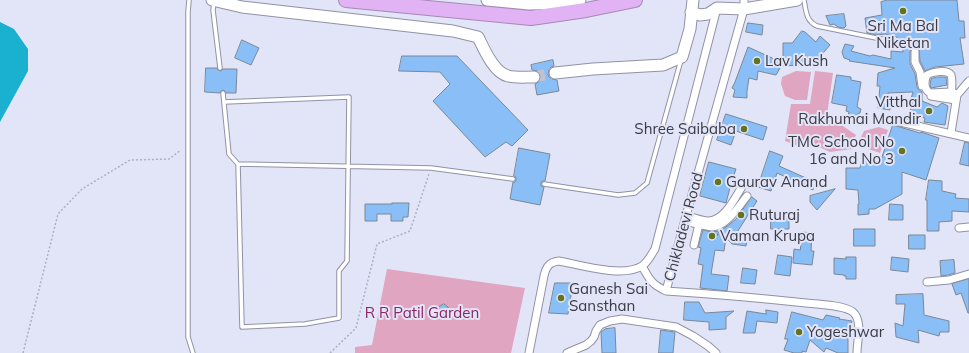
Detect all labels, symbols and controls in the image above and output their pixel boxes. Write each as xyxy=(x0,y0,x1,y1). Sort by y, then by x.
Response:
marker: Sri Ma Bal Niketan xyxy=(898,6,908,16)
place label: Sri Ma Bal Niketan xyxy=(868,17,938,52)
place label: Lav Kush xyxy=(765,52,828,70)
marker: Lav Kush xyxy=(752,56,762,66)
place label: Vitthal Rakhumai Mandir xyxy=(798,93,921,128)
marker: Vitthal Rakhumai Mandir xyxy=(924,106,934,116)
place label: Shree Saibaba xyxy=(634,120,736,138)
marker: Shree Saibaba xyxy=(739,124,749,134)
place label: TMC School No 16 and No 3 xyxy=(788,133,894,168)
marker: TMC School No 16 and No 3 xyxy=(897,146,907,156)
street label: Chikladevi Road xyxy=(661,170,707,284)
place label: Gaurav Anand xyxy=(726,173,827,191)
marker: Gaurav Anand xyxy=(713,177,723,187)
place label: Ruturaj xyxy=(749,206,800,224)
marker: Ruturaj xyxy=(736,210,746,220)
place label: Vaman Krupa xyxy=(720,227,815,245)
marker: Vaman Krupa xyxy=(707,231,717,241)
place label: Ganesh Sai Sansthan xyxy=(569,280,648,315)
marker: Ganesh Sai Sansthan xyxy=(556,293,566,303)
park label: R R Patil Garden xyxy=(365,304,479,322)
place label: Yogeshwar xyxy=(807,323,884,341)
marker: Yogeshwar xyxy=(794,327,804,337)

